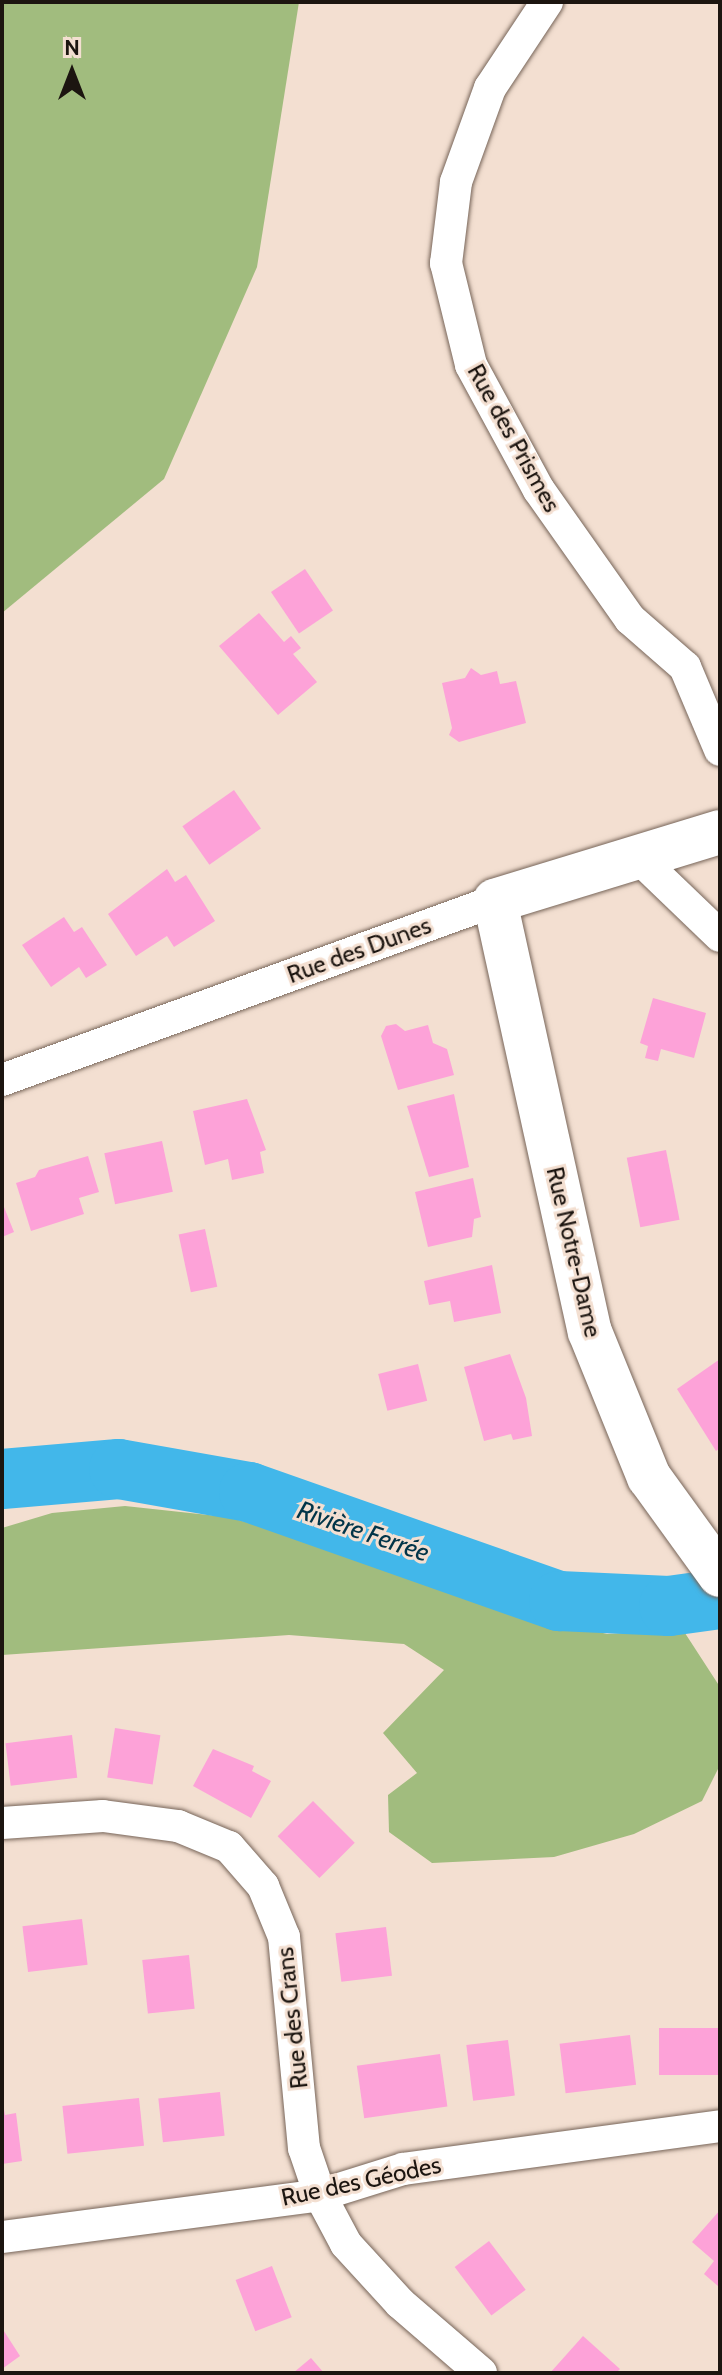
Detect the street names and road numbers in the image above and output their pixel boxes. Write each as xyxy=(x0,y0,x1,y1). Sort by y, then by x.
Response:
street label: Rue des Prismes xyxy=(461,359,567,517)
street label: Rue des Dunes xyxy=(283,911,435,989)
street label: Rue Notre-Dame xyxy=(540,1164,608,1340)
street label: Rue des Crans xyxy=(270,1946,314,2090)
street label: Rue des Géodes xyxy=(279,2150,443,2212)

